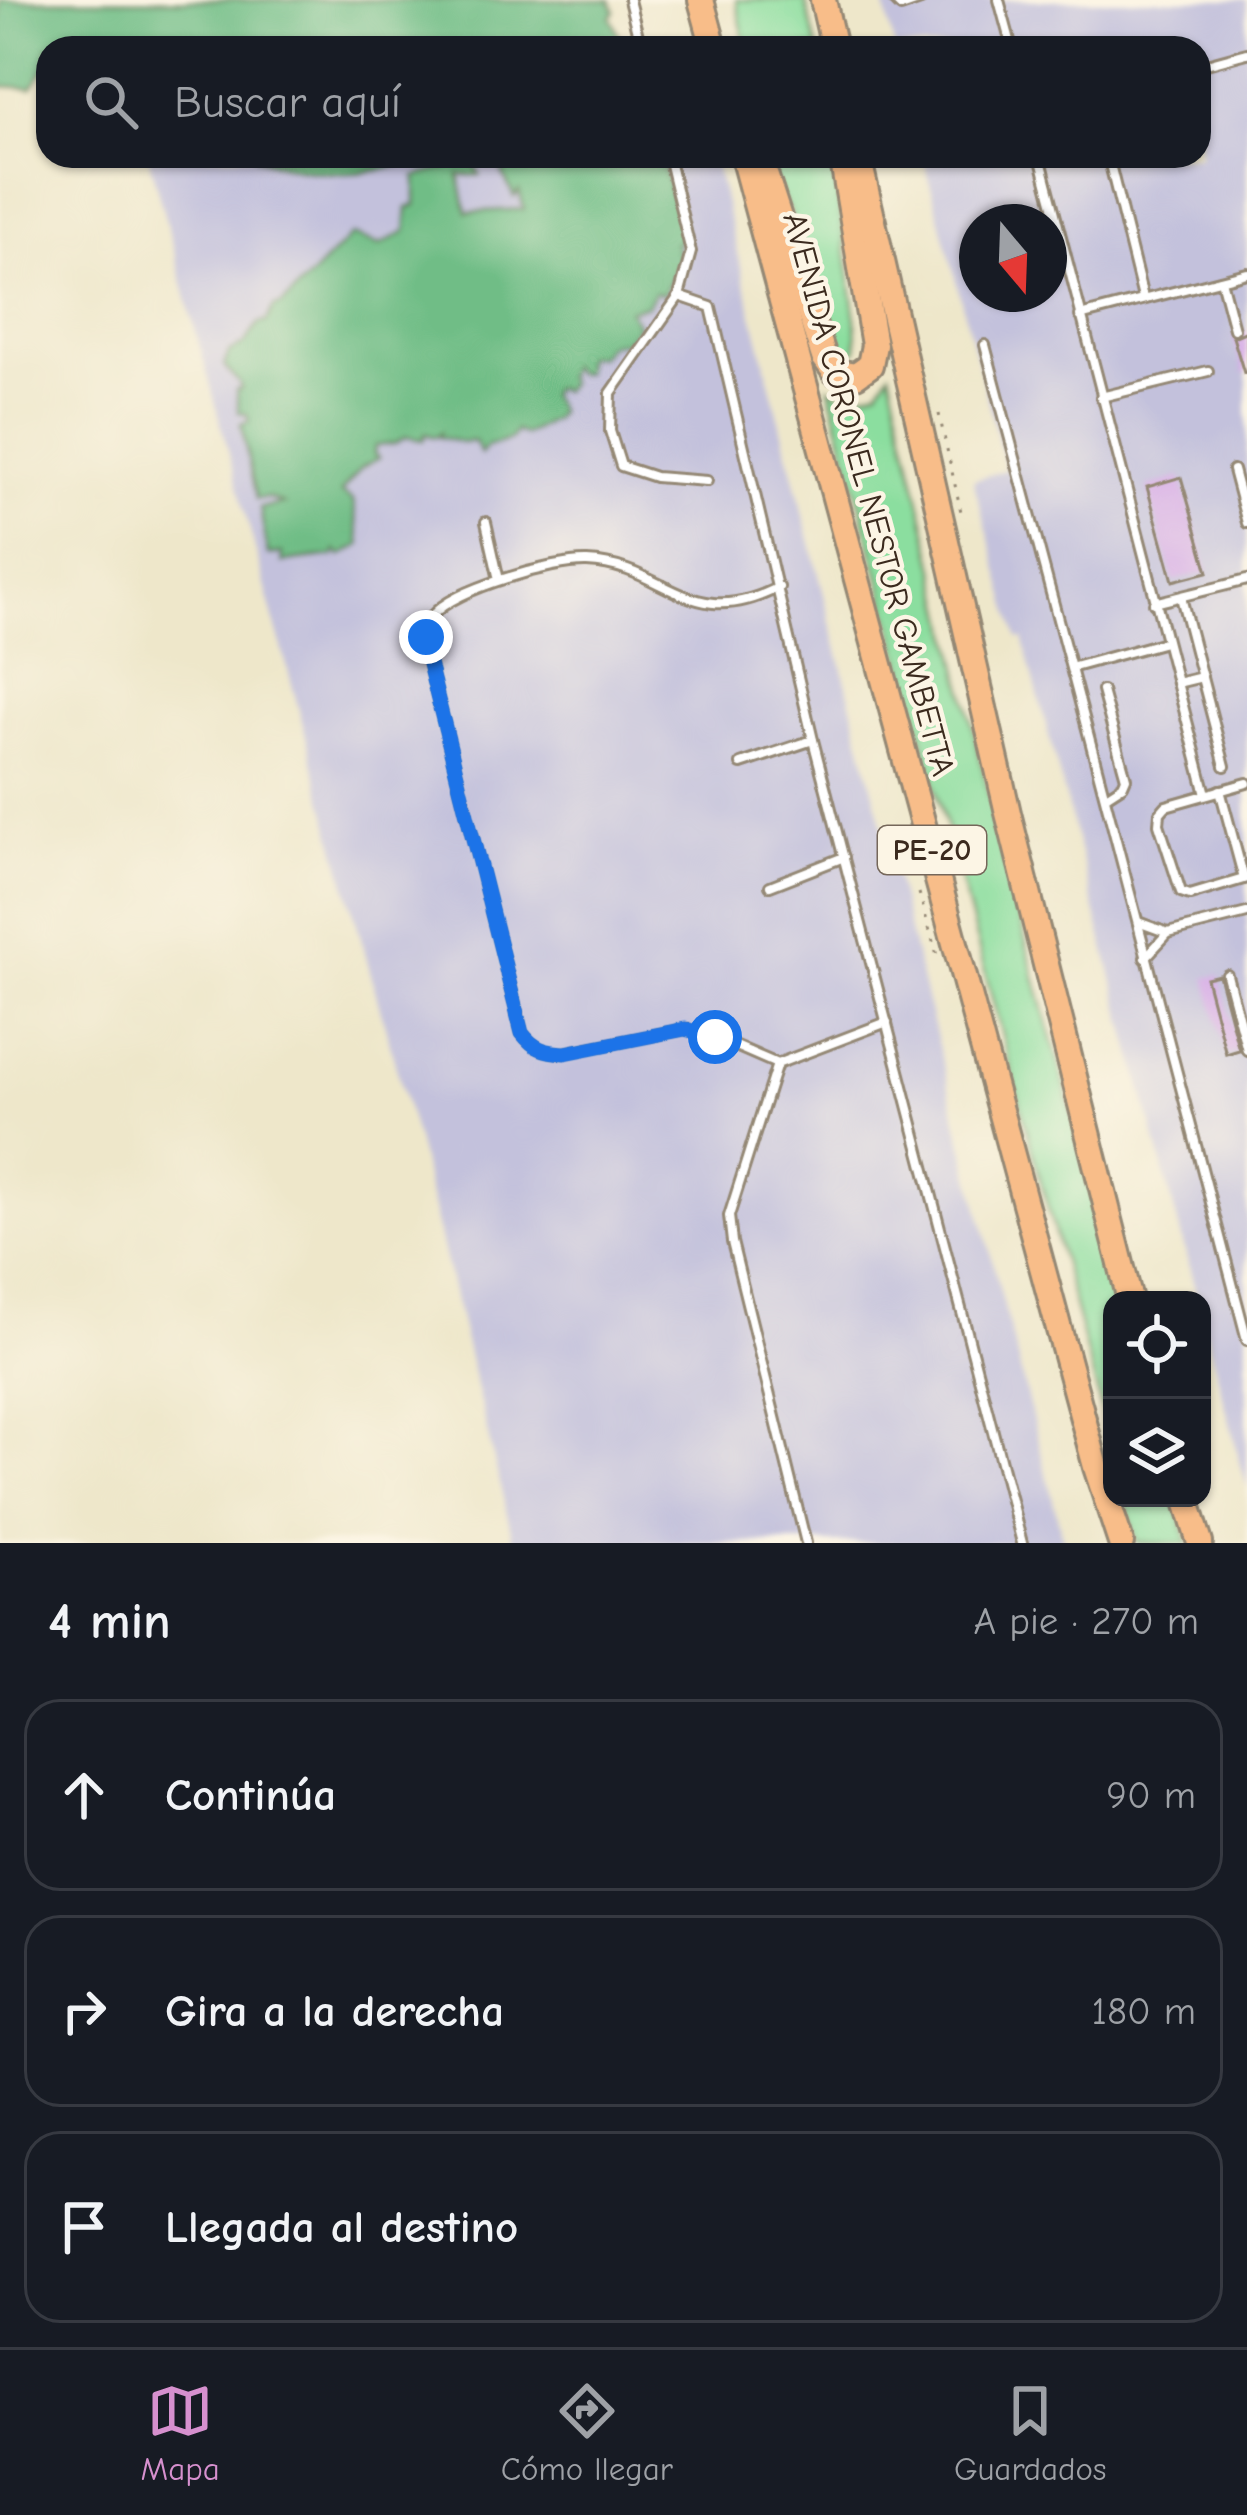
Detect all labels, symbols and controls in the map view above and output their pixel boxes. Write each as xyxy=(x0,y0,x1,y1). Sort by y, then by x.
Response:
search box xyxy=(36,36,1211,168)
icon: search xyxy=(78,69,144,135)
text: Buscar aquí xyxy=(174,76,401,128)
north arrow xyxy=(959,204,1067,312)
street label: AVENIDA CORONEL NESTOR GAMBETTA xyxy=(775,208,963,780)
route end xyxy=(399,610,453,664)
road number: PE-20 xyxy=(878,826,986,874)
route start xyxy=(688,1010,742,1064)
map controls xyxy=(1103,1291,1211,1507)
button: locate xyxy=(1103,1291,1211,1399)
button: layers xyxy=(1103,1399,1211,1507)
text: 4 min xyxy=(48,1592,171,1651)
text: A pie · 270 m xyxy=(974,1599,1199,1644)
icon: ahead xyxy=(51,1762,117,1828)
text: Continúa xyxy=(165,1769,336,1821)
text: 90 m xyxy=(1106,1773,1196,1818)
icon: right xyxy=(51,1978,117,2044)
text: Gira a la derecha xyxy=(165,1985,504,2037)
text: 180 m xyxy=(1091,1989,1196,2034)
icon: arrive xyxy=(51,2194,117,2260)
text: Llegada al destino xyxy=(165,2201,518,2253)
tab: Mapa xyxy=(141,2378,220,2488)
tab: Cómo llegar xyxy=(501,2378,673,2488)
tab: Guardados xyxy=(954,2378,1106,2488)

